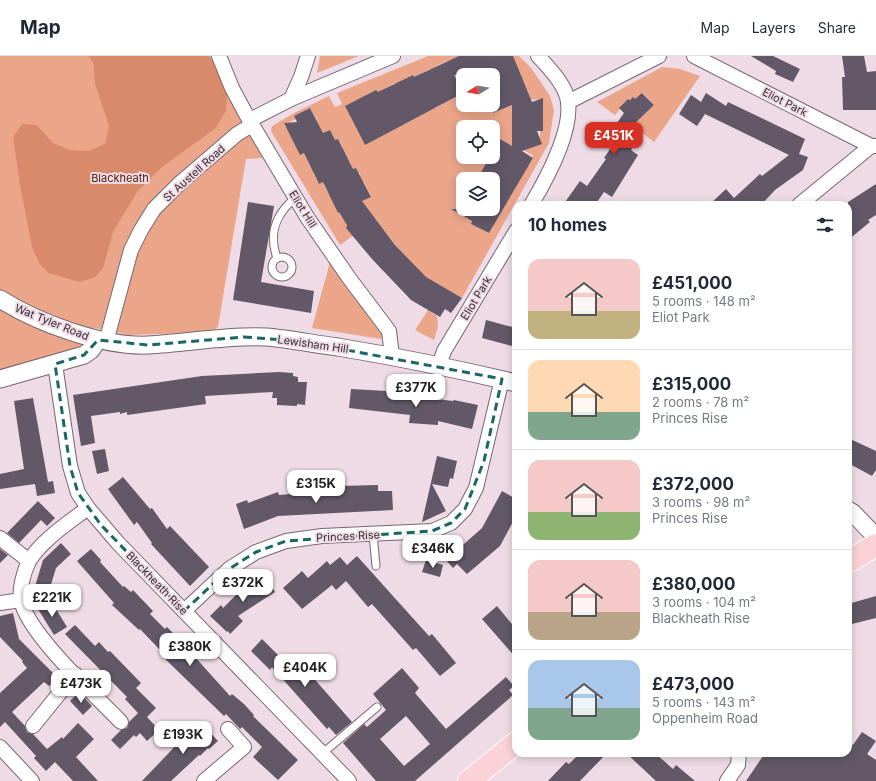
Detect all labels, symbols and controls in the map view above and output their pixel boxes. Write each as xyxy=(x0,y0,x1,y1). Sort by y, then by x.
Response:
text: Map xyxy=(20,16,61,39)
text: Map xyxy=(701,19,730,36)
text: Layers xyxy=(752,19,796,36)
text: Share xyxy=(818,19,856,36)
north arrow xyxy=(456,68,500,112)
map controls xyxy=(456,68,500,216)
street label: Eliot Park xyxy=(760,85,810,119)
button: locate xyxy=(456,120,500,164)
pin: £451K xyxy=(586,122,642,156)
text: £451K xyxy=(594,127,634,143)
street label: St Austell Road xyxy=(160,142,228,204)
park label: Blackheath xyxy=(91,171,149,185)
button: layers xyxy=(456,172,500,216)
street label: Eliot Hill xyxy=(286,188,320,230)
icon: filters xyxy=(814,214,836,236)
text: 10 homes xyxy=(528,215,607,235)
street label: Eliot Park xyxy=(457,273,495,323)
text: £451,000 xyxy=(652,273,732,293)
icon: home xyxy=(560,275,608,323)
text: 5 rooms · 148 m² xyxy=(652,293,756,309)
street label: Wat Tyler Road xyxy=(13,301,91,343)
text: Eliot Park xyxy=(652,309,710,325)
street label: Lewisham Hill xyxy=(277,332,349,356)
pin: £377K xyxy=(388,374,444,408)
text: £315,000 xyxy=(652,374,731,394)
icon: home xyxy=(560,376,608,424)
text: £377K xyxy=(395,379,437,395)
text: 2 rooms · 78 m² xyxy=(652,394,749,410)
text: Princes Rise xyxy=(652,410,728,426)
pin: £315K xyxy=(288,470,344,504)
text: £372,000 xyxy=(652,474,734,494)
text: £315K xyxy=(296,475,336,491)
icon: home xyxy=(560,476,608,524)
text: 3 rooms · 98 m² xyxy=(652,494,750,510)
text: Princes Rise xyxy=(652,510,728,526)
street label: Princes Rise xyxy=(316,527,380,545)
pin: £346K xyxy=(405,535,461,569)
text: £346K xyxy=(411,540,455,556)
street label: Blackheath Rise xyxy=(123,548,191,618)
pin: £372K xyxy=(215,569,271,603)
text: £372K xyxy=(222,574,264,590)
text: £380,000 xyxy=(652,574,735,594)
icon: home xyxy=(560,576,608,624)
pin: £221K xyxy=(24,584,80,618)
text: £221K xyxy=(32,589,72,605)
text: 3 rooms · 104 m² xyxy=(652,594,756,610)
text: Blackheath Rise xyxy=(652,610,750,626)
pin: £380K xyxy=(162,633,218,667)
text: £380K xyxy=(168,638,212,654)
pin: £404K xyxy=(277,654,333,688)
text: £404K xyxy=(283,659,327,675)
pin: £473K xyxy=(53,670,109,704)
text: £473,000 xyxy=(652,674,734,694)
text: £473K xyxy=(60,675,102,691)
icon: home xyxy=(560,676,608,724)
text: 5 rooms · 143 m² xyxy=(652,694,756,710)
text: Oppenheim Road xyxy=(652,710,758,726)
pin: £193K xyxy=(155,721,211,755)
text: £193K xyxy=(163,726,203,742)

